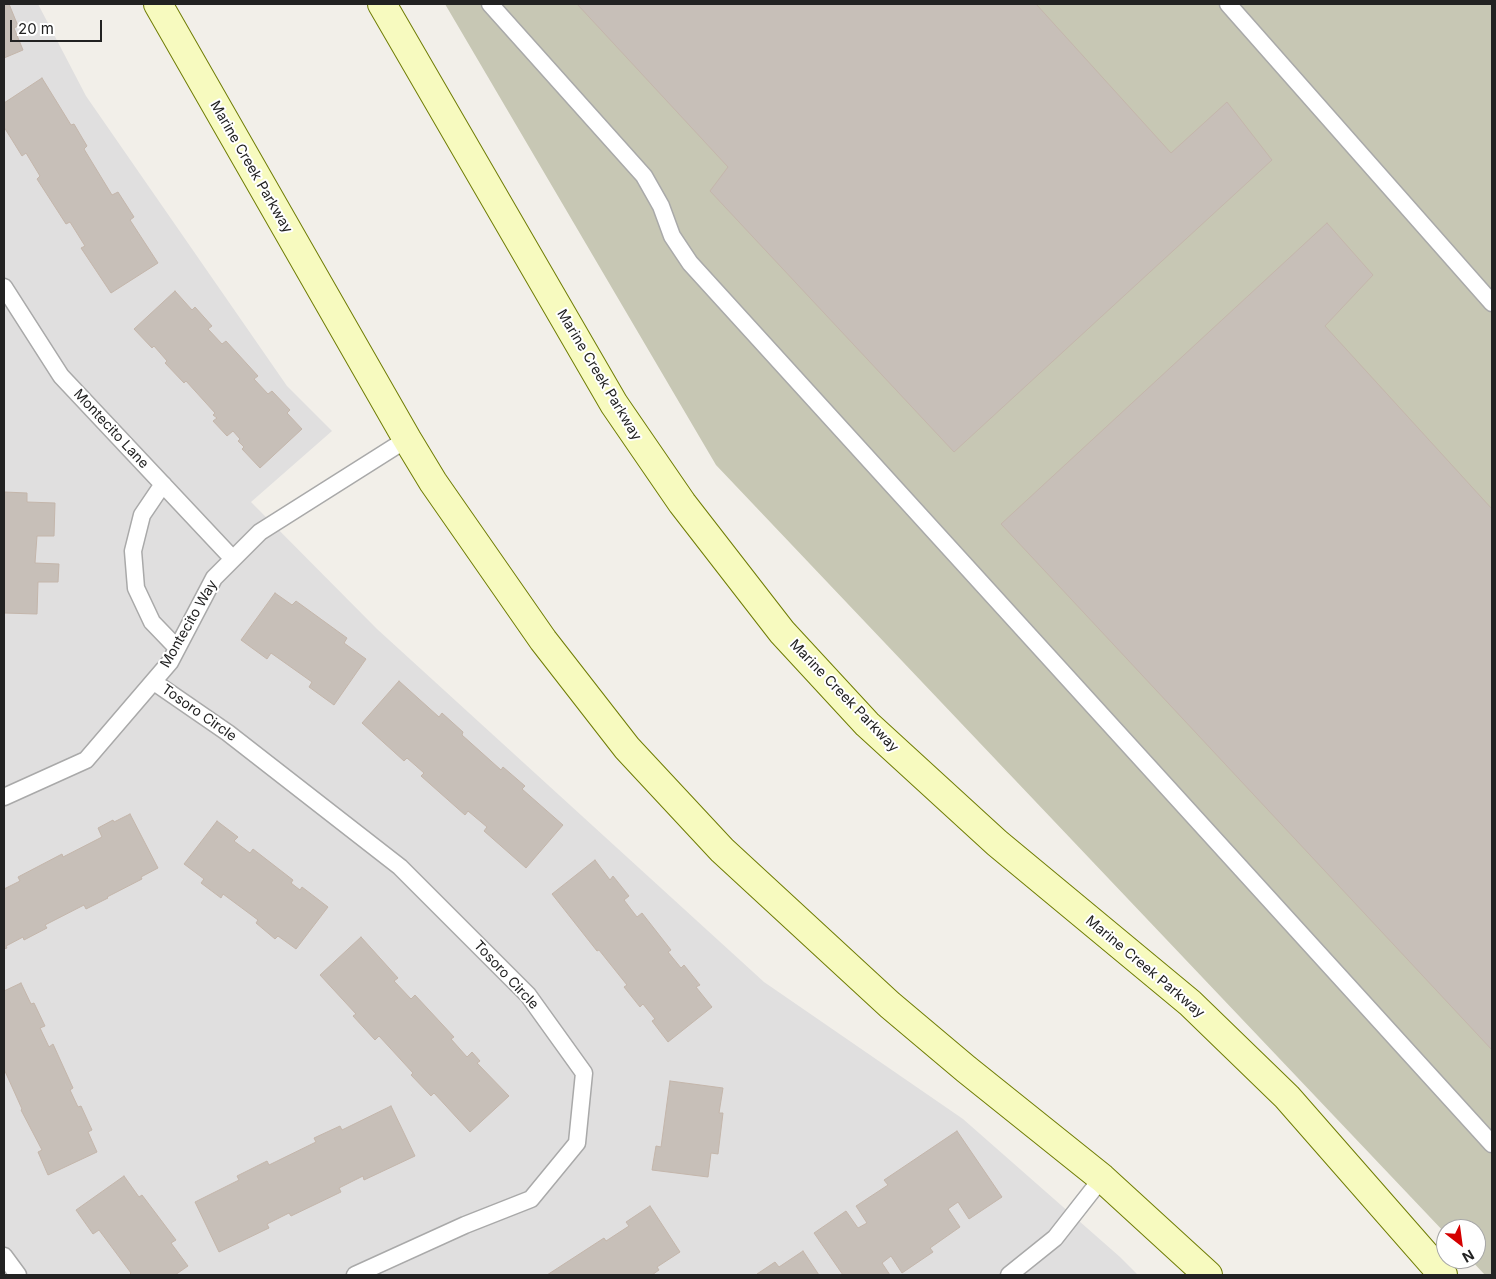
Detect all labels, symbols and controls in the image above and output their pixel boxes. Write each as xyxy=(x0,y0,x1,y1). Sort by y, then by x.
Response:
scale bar xyxy=(12,10,105,42)
text: 20 m xyxy=(18,19,54,38)
street label: Marine Creek Parkway xyxy=(206,98,296,236)
street label: Marine Creek Parkway xyxy=(553,306,645,444)
street label: Montecito Lane xyxy=(70,386,152,472)
street label: Montecito Way xyxy=(157,577,221,671)
street label: Marine Creek Parkway xyxy=(786,636,902,756)
street label: Tosoro Circle xyxy=(158,681,240,745)
street label: Marine Creek Parkway xyxy=(1082,912,1208,1022)
street label: Tosoro Circle xyxy=(470,937,542,1013)
north arrow xyxy=(1436,1219,1486,1269)
text: N xyxy=(1459,1247,1477,1267)

